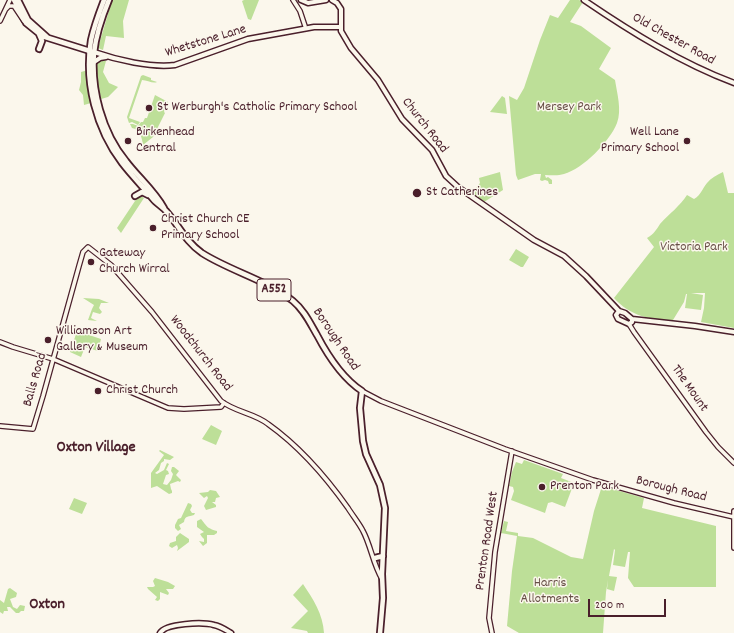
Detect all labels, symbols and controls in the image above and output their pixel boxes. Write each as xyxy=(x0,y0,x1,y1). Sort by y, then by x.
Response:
street label: Old Chester Road xyxy=(629,10,717,70)
street label: Whetstone Lane xyxy=(163,22,249,62)
street label: Church Road xyxy=(397,95,451,157)
place label: St Werburgh's Catholic Primary School xyxy=(157,100,357,116)
park label: Mersey Park xyxy=(537,100,601,116)
marker: St Werburgh's Catholic Primary School xyxy=(144,103,154,113)
place label: Birkenhead Central xyxy=(136,125,194,158)
place label: Well Lane Primary School xyxy=(601,125,679,158)
marker: Birkenhead Central xyxy=(123,136,133,146)
marker: Well Lane Primary School xyxy=(682,136,692,146)
place label: St Catherines xyxy=(426,185,498,201)
marker: St Catherines xyxy=(411,187,423,199)
place label: Christ Church CE Primary School xyxy=(161,212,249,244)
marker: Christ Church CE Primary School xyxy=(148,223,158,233)
park label: Victoria Park xyxy=(660,240,728,256)
place label: Gateway Church Wirral xyxy=(99,246,170,278)
marker: Gateway Church Wirral xyxy=(86,257,96,267)
road number: A552 xyxy=(257,279,291,301)
street label: Borough Road xyxy=(308,305,362,375)
street label: Woodchurch Road xyxy=(165,313,235,395)
place label: Williamson Art Gallery & Museum xyxy=(56,324,148,356)
marker: Williamson Art Gallery & Museum xyxy=(43,335,53,345)
street label: Balls Road xyxy=(20,351,52,409)
street label: The Mount xyxy=(667,362,711,416)
place label: Christ Church xyxy=(106,383,178,399)
marker: Christ Church xyxy=(93,386,103,396)
district label: Oxton Village xyxy=(57,439,135,459)
street label: Borough Road xyxy=(634,473,708,507)
place label: Prenton Park xyxy=(550,479,619,495)
marker: Prenton Park xyxy=(537,482,547,492)
street label: Prenton Road West xyxy=(473,490,503,592)
park label: Harris Allotments xyxy=(520,576,580,608)
scale bar xyxy=(590,591,668,617)
district label: Oxton xyxy=(29,596,65,616)
text: 200 m xyxy=(595,597,624,614)

